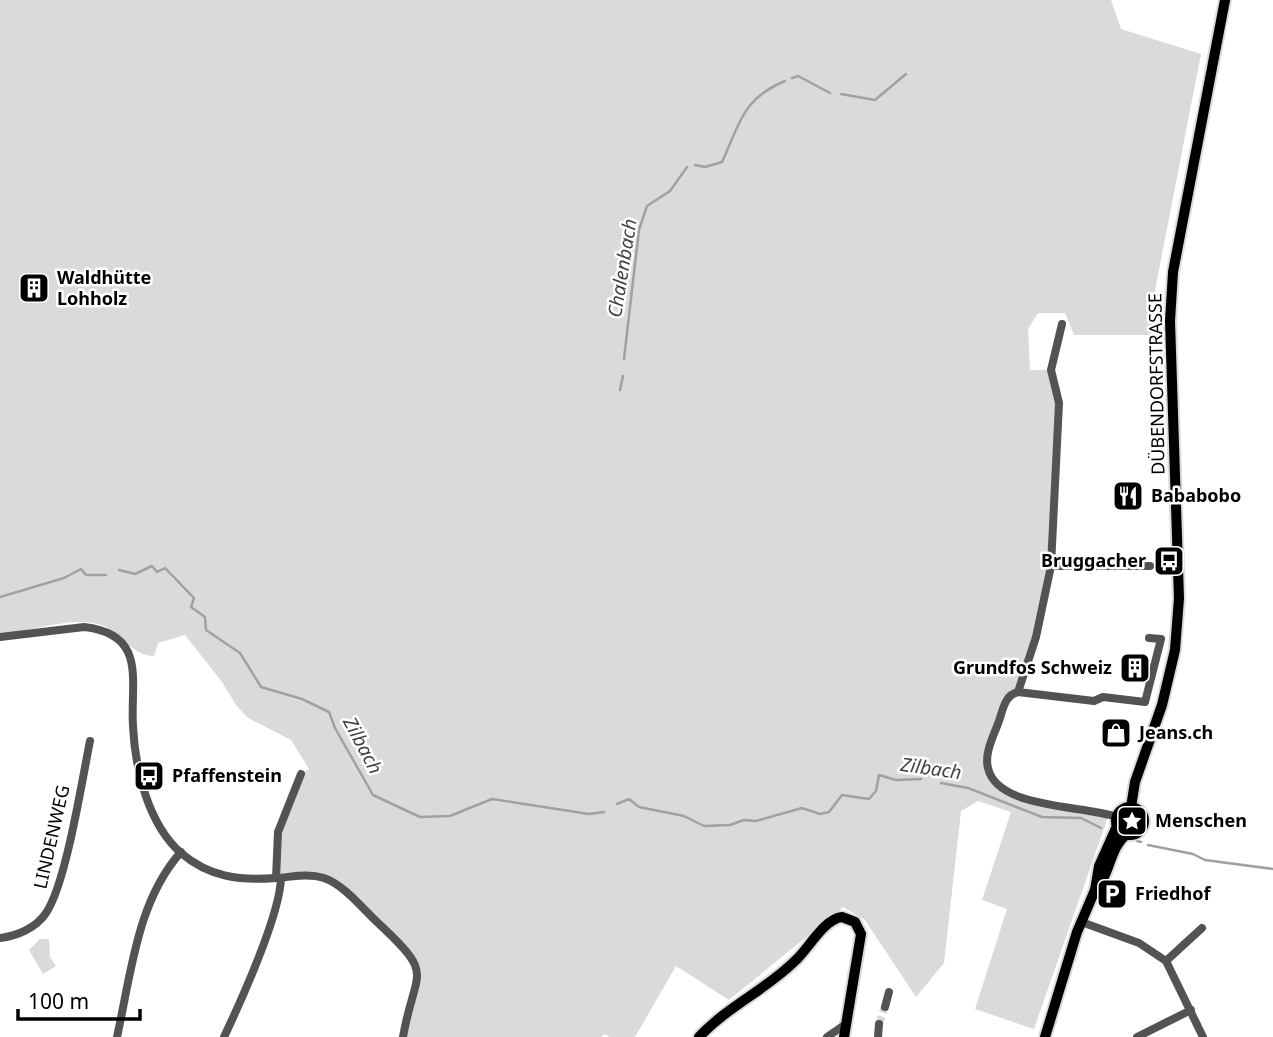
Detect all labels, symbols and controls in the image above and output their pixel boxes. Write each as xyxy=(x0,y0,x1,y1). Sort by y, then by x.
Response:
water label: Chalenbach xyxy=(601,217,643,319)
place label: Waldhütte Lohholz xyxy=(57,265,151,310)
building icon: Waldhütte Lohholz xyxy=(17,271,51,305)
street label: DÜBENDORFSTRASSE xyxy=(1142,293,1170,475)
restaurant icon: Bababobo xyxy=(1111,479,1145,513)
place label: Bababobo xyxy=(1151,483,1241,507)
bus stop icon: Bruggacher xyxy=(1152,544,1186,578)
place label: Bruggacher xyxy=(1041,548,1146,572)
building icon: Grundfos Schweiz xyxy=(1118,651,1152,685)
place label: Grundfos Schweiz xyxy=(953,655,1112,679)
water label: Zilbach xyxy=(337,711,389,778)
shop icon: Jeans.ch xyxy=(1099,716,1133,750)
place label: Jeans.ch xyxy=(1137,720,1213,744)
water label: Zilbach xyxy=(898,751,963,785)
bus stop icon: Pfaffenstein xyxy=(132,759,166,793)
place label: Pfaffenstein xyxy=(172,763,282,787)
street label: LINDENWEG xyxy=(27,782,75,891)
place icon: Menschen xyxy=(1115,804,1149,838)
place label: Menschen xyxy=(1155,808,1247,832)
parking icon: Friedhof xyxy=(1095,877,1129,911)
place label: Friedhof xyxy=(1135,881,1211,905)
scale bar xyxy=(18,978,140,1022)
text: 100 m xyxy=(28,987,89,1015)

